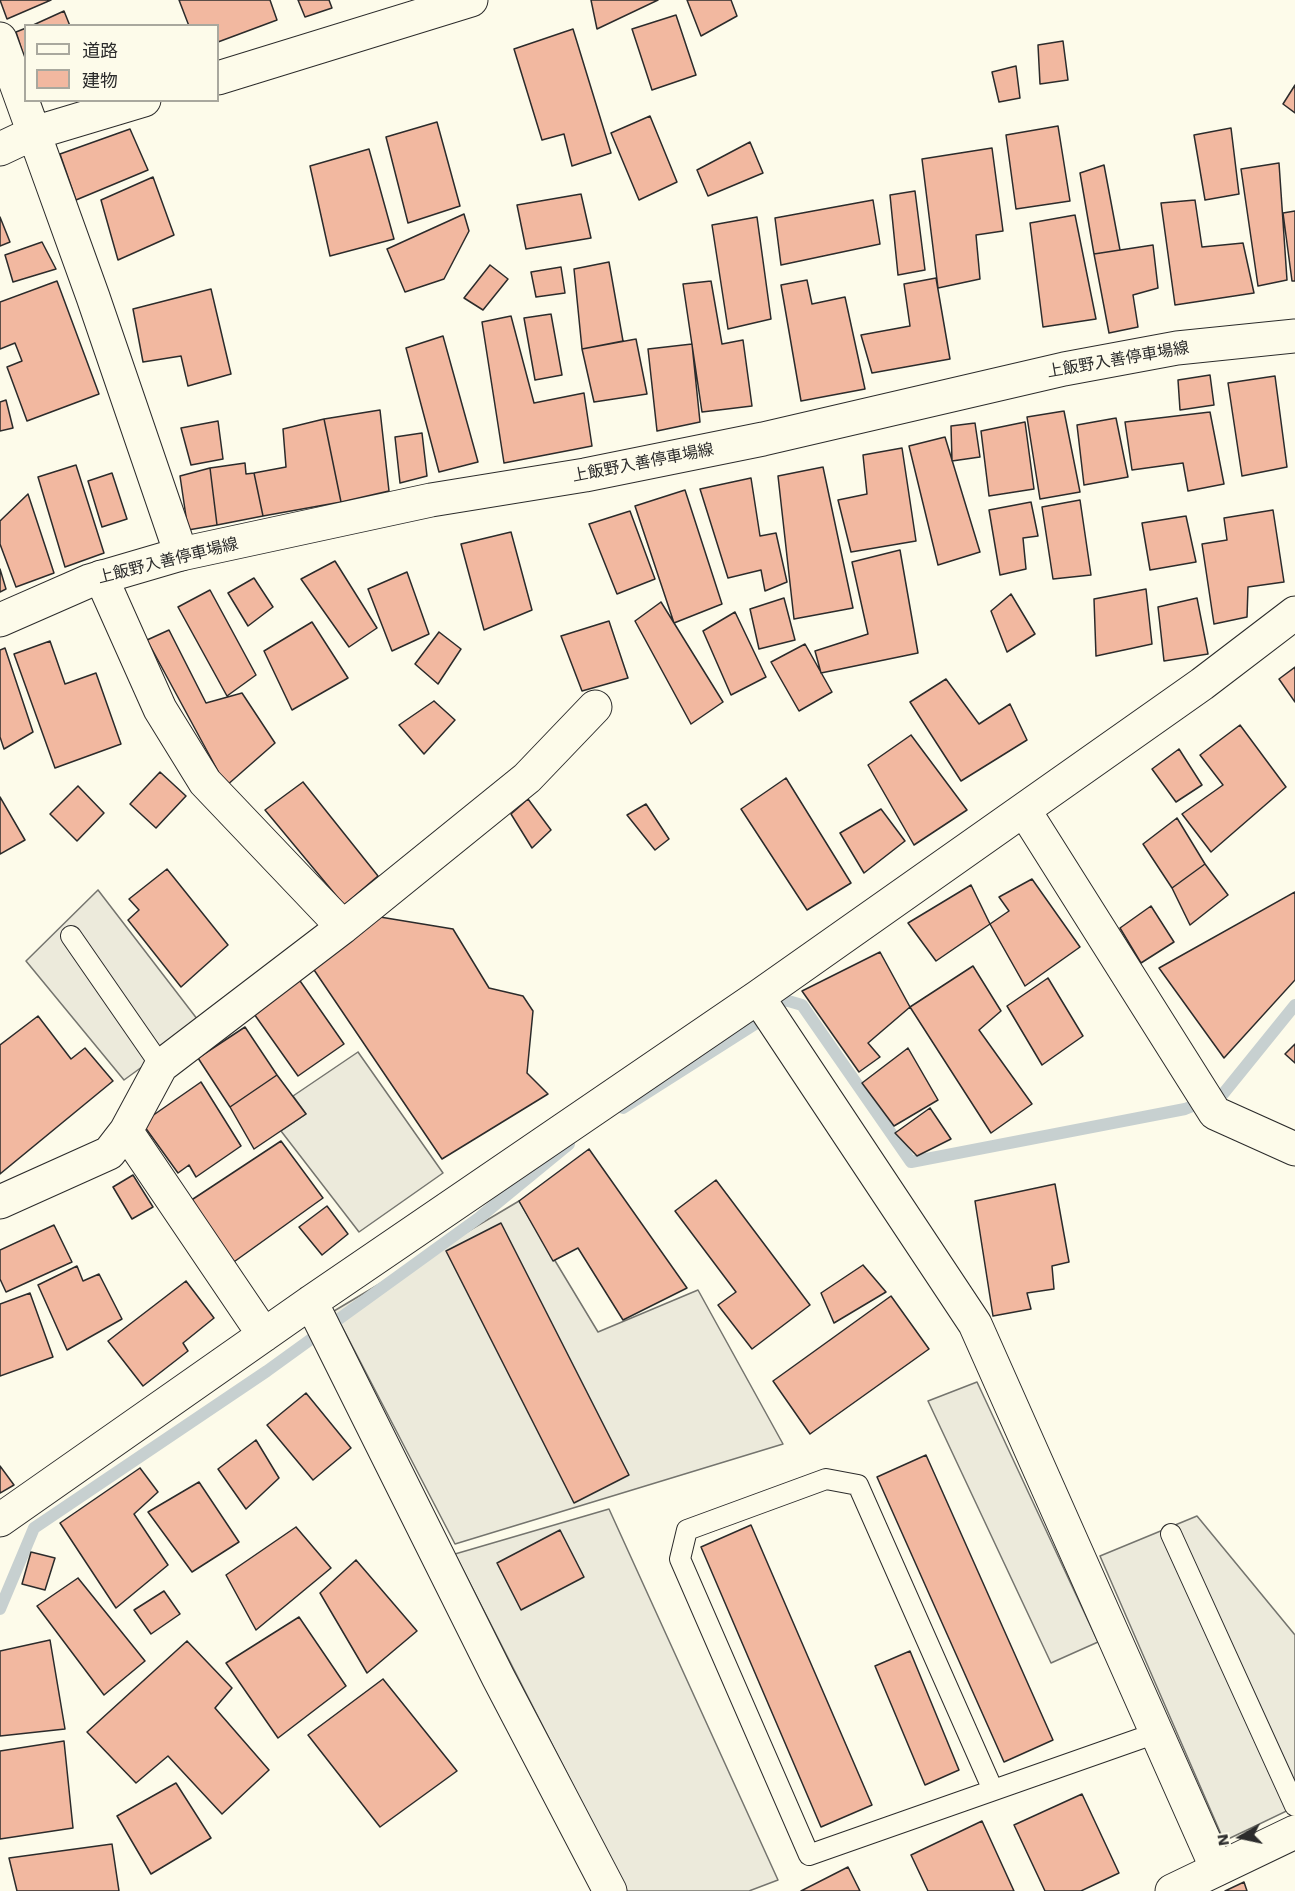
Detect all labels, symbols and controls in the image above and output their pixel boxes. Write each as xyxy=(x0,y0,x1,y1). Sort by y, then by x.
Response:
legend xyxy=(24,24,219,102)
text: 道路 xyxy=(82,40,118,61)
text: 建物 xyxy=(82,70,118,91)
street label: 上飯野入善停車場線 xyxy=(1045,338,1191,382)
street label: 上飯野入善停車場線 xyxy=(570,440,716,486)
street label: 上飯野入善停車場線 xyxy=(96,534,240,588)
north arrow xyxy=(1211,1807,1271,1867)
text: N xyxy=(1212,1833,1233,1847)

